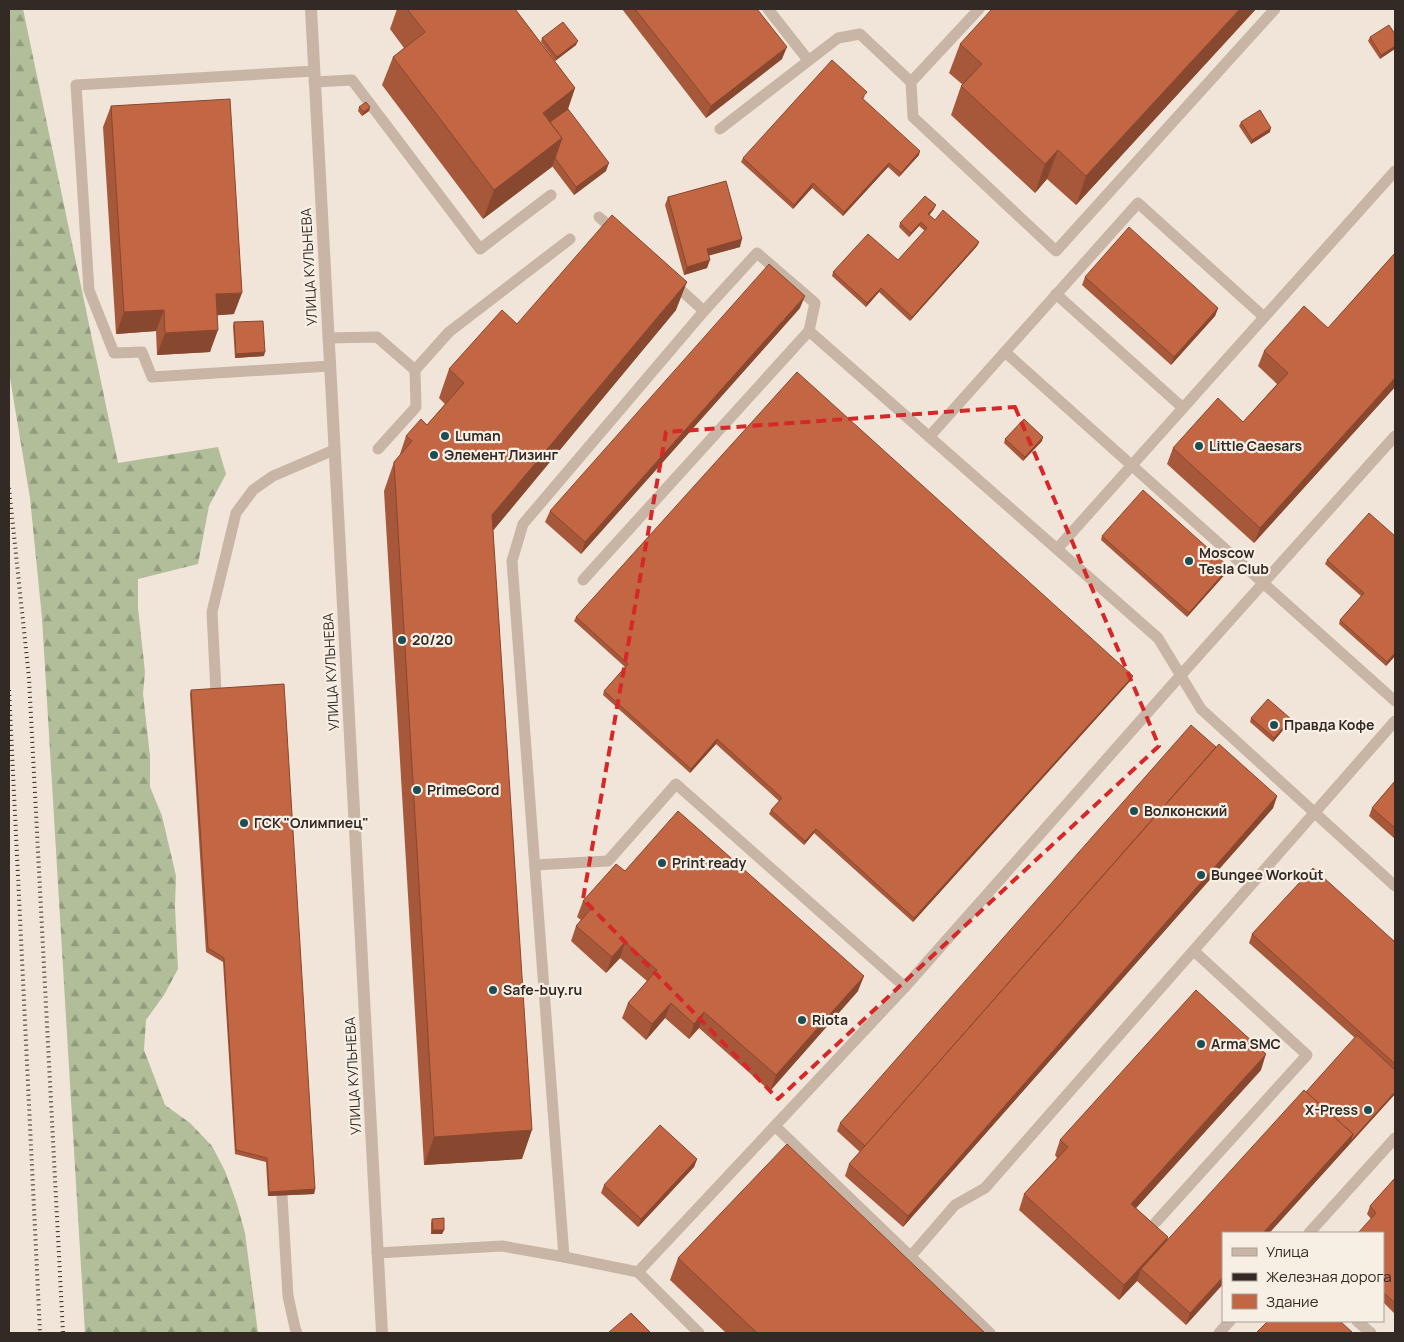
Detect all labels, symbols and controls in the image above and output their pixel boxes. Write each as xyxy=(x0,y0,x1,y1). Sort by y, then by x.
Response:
street label: УЛИЦА КУЛЬНЕВА xyxy=(296,207,321,327)
place label: Luman xyxy=(455,426,501,445)
marker: Luman xyxy=(439,430,451,442)
place label: Little Caesars xyxy=(1209,436,1303,455)
marker: Little Caesars xyxy=(1193,440,1205,452)
place label: Элемент Лизинг xyxy=(444,445,558,464)
marker: Элемент Лизинг xyxy=(428,449,440,461)
place label: Moscow Tesla Club xyxy=(1199,543,1269,578)
marker: Moscow Tesla Club xyxy=(1183,555,1195,567)
street label: УЛИЦА КУЛЬНЕВА xyxy=(318,612,343,732)
place label: 20/20 xyxy=(412,630,453,649)
marker: 20/20 xyxy=(396,634,408,646)
place label: Правда Кофе xyxy=(1284,715,1375,734)
marker: Правда Кофе xyxy=(1268,719,1280,731)
place label: PrimeCord xyxy=(427,780,499,799)
marker: PrimeCord xyxy=(411,784,423,796)
place label: Волконский xyxy=(1144,801,1227,820)
marker: Волконский xyxy=(1128,805,1140,817)
place label: ГСК "Олимпиец" xyxy=(254,813,369,832)
marker: ГСК "Олимпиец" xyxy=(238,817,250,829)
place label: Print ready xyxy=(672,853,747,872)
marker: Print ready xyxy=(656,857,668,869)
place label: Bungee Workout xyxy=(1211,865,1324,884)
marker: Bungee Workout xyxy=(1195,869,1207,881)
place label: Safe-buy.ru xyxy=(503,980,582,999)
marker: Safe-buy.ru xyxy=(487,984,499,996)
place label: Riota xyxy=(812,1010,848,1029)
marker: Riota xyxy=(796,1014,808,1026)
street label: УЛИЦА КУЛЬНЕВА xyxy=(340,1016,365,1136)
place label: Arma SMC xyxy=(1211,1034,1281,1053)
marker: Arma SMC xyxy=(1195,1038,1207,1050)
place label: X-Press xyxy=(1305,1100,1358,1119)
marker: X-Press xyxy=(1362,1104,1374,1116)
legend xyxy=(1222,1232,1384,1322)
text: Улица xyxy=(1266,1241,1309,1262)
text: Железная дорога xyxy=(1266,1266,1391,1287)
text: Здание xyxy=(1266,1291,1319,1312)

